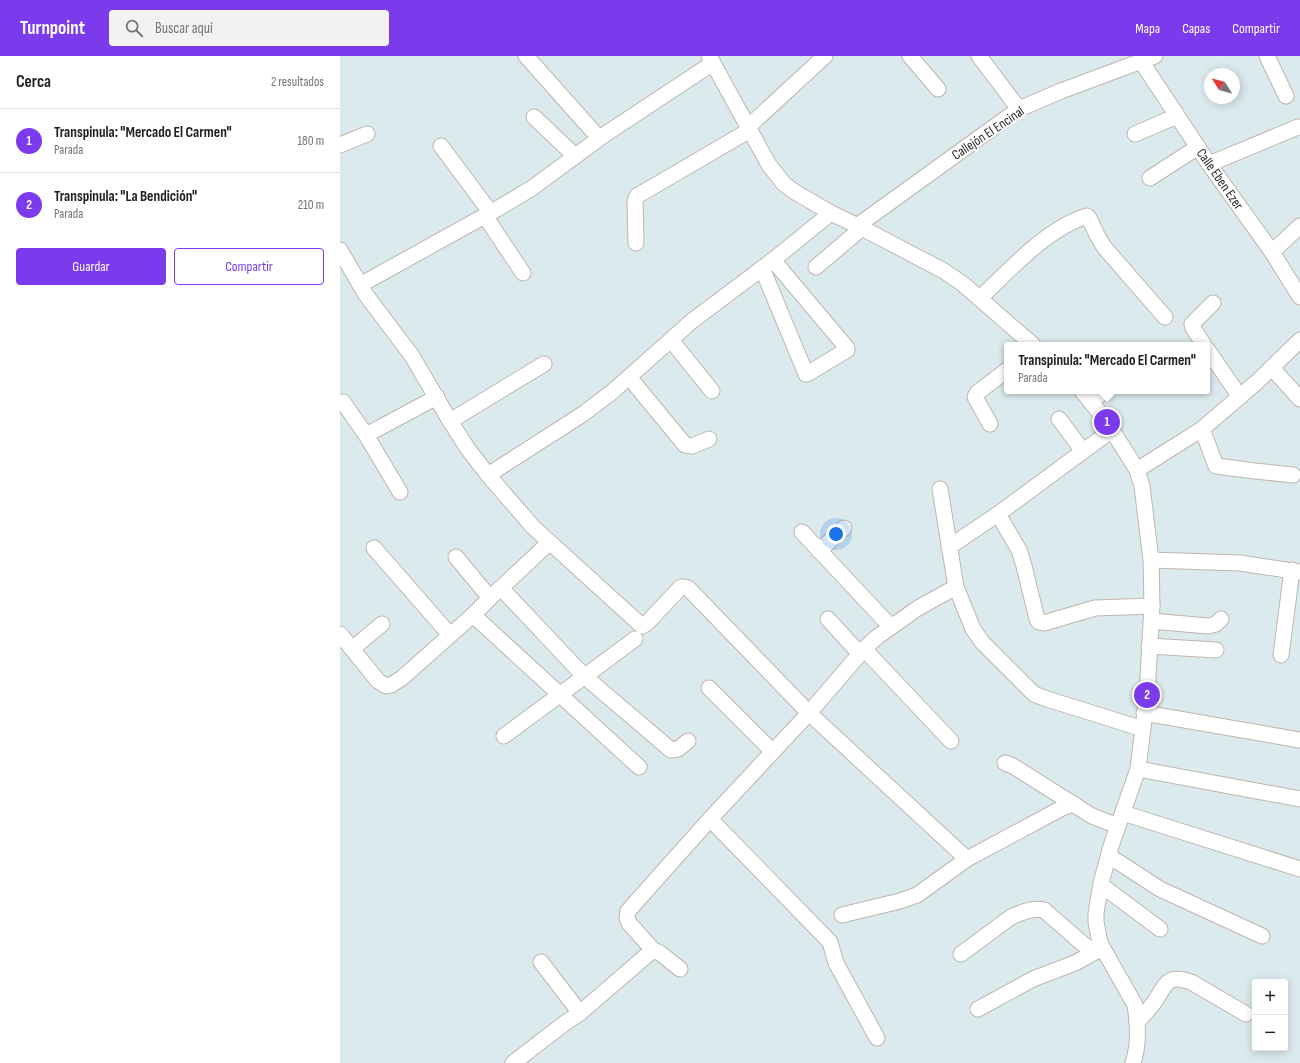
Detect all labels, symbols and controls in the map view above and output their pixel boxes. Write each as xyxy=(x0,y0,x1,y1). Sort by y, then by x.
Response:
search box xyxy=(109,10,389,46)
text: Turnpoint xyxy=(20,17,85,40)
icon: search xyxy=(123,17,145,39)
text: Buscar aquí xyxy=(155,19,213,38)
text: Mapa xyxy=(1135,20,1160,37)
text: Capas xyxy=(1182,20,1210,37)
text: Compartir xyxy=(1232,20,1280,37)
north arrow xyxy=(1204,68,1240,104)
text: Cerca xyxy=(16,72,51,92)
text: 2 resultados xyxy=(271,74,324,90)
street label: Callejón El Encinal xyxy=(948,103,1028,163)
text: Transpinula: "Mercado El Carmen" xyxy=(54,123,232,142)
text: 1 xyxy=(26,133,32,149)
text: 180 m xyxy=(298,133,324,149)
text: Parada xyxy=(54,142,83,158)
street label: Calle Eben Ezer xyxy=(1193,145,1247,213)
text: Transpinula: "La Bendición" xyxy=(54,187,197,206)
text: 2 xyxy=(26,197,32,213)
text: 210 m xyxy=(298,197,324,213)
text: Parada xyxy=(54,206,83,222)
button: Guardar xyxy=(16,248,166,285)
button: Compartir xyxy=(174,248,324,285)
popup xyxy=(1004,342,1210,394)
text: Transpinula: "Mercado El Carmen" xyxy=(1018,351,1196,370)
text: Parada xyxy=(1018,370,1047,386)
pin: 1 xyxy=(1094,407,1120,437)
your location xyxy=(826,524,846,544)
pin: 2 xyxy=(1134,680,1160,710)
map controls xyxy=(1252,979,1288,1051)
button: + xyxy=(1252,979,1288,1015)
button: − xyxy=(1252,1015,1288,1051)

